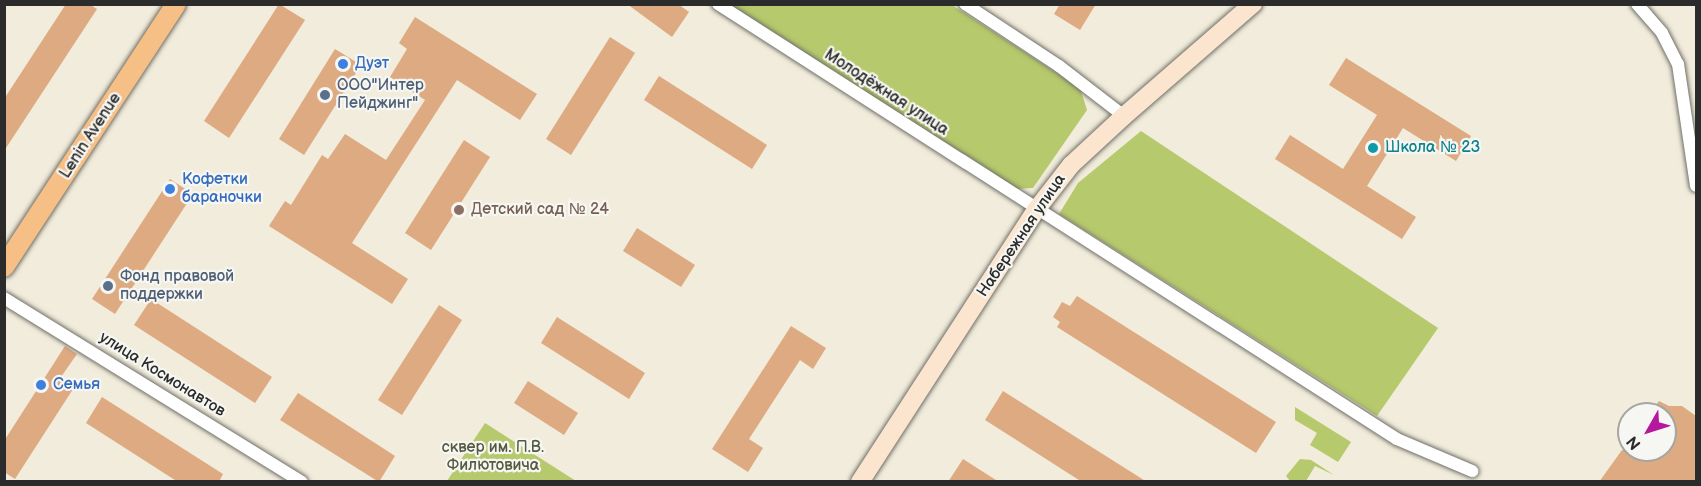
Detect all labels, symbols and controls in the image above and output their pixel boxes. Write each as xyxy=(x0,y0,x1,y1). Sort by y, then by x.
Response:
street label: Молодёжная улица xyxy=(820,46,952,140)
place label: Дуэт xyxy=(355,54,389,74)
marker: Дуэт xyxy=(336,57,350,71)
place label: ООО"Интер Пейджинг" xyxy=(337,76,424,114)
marker: ООО"Интер Пейджинг" xyxy=(318,88,332,102)
street label: Lenin Avenue xyxy=(56,90,126,182)
place label: Школа № 23 xyxy=(1385,138,1480,158)
marker: Школа № 23 xyxy=(1366,141,1380,155)
place label: Кофетки бараночки xyxy=(182,170,262,208)
street label: Набережная улица xyxy=(974,171,1070,301)
marker: Кофетки бараночки xyxy=(163,182,177,196)
place label: Детский сад № 24 xyxy=(471,200,609,220)
marker: Детский сад № 24 xyxy=(452,203,466,217)
place label: Фонд правовой поддержки xyxy=(120,267,234,305)
marker: Фонд правовой поддержки xyxy=(101,279,115,293)
street label: улица Космонавтов xyxy=(96,329,228,421)
place label: Семья xyxy=(53,375,100,395)
marker: Семья xyxy=(34,378,48,392)
north arrow xyxy=(1617,402,1677,462)
text: N xyxy=(1623,432,1645,453)
park label: сквер им. П.В. Филютовича xyxy=(442,438,544,476)

